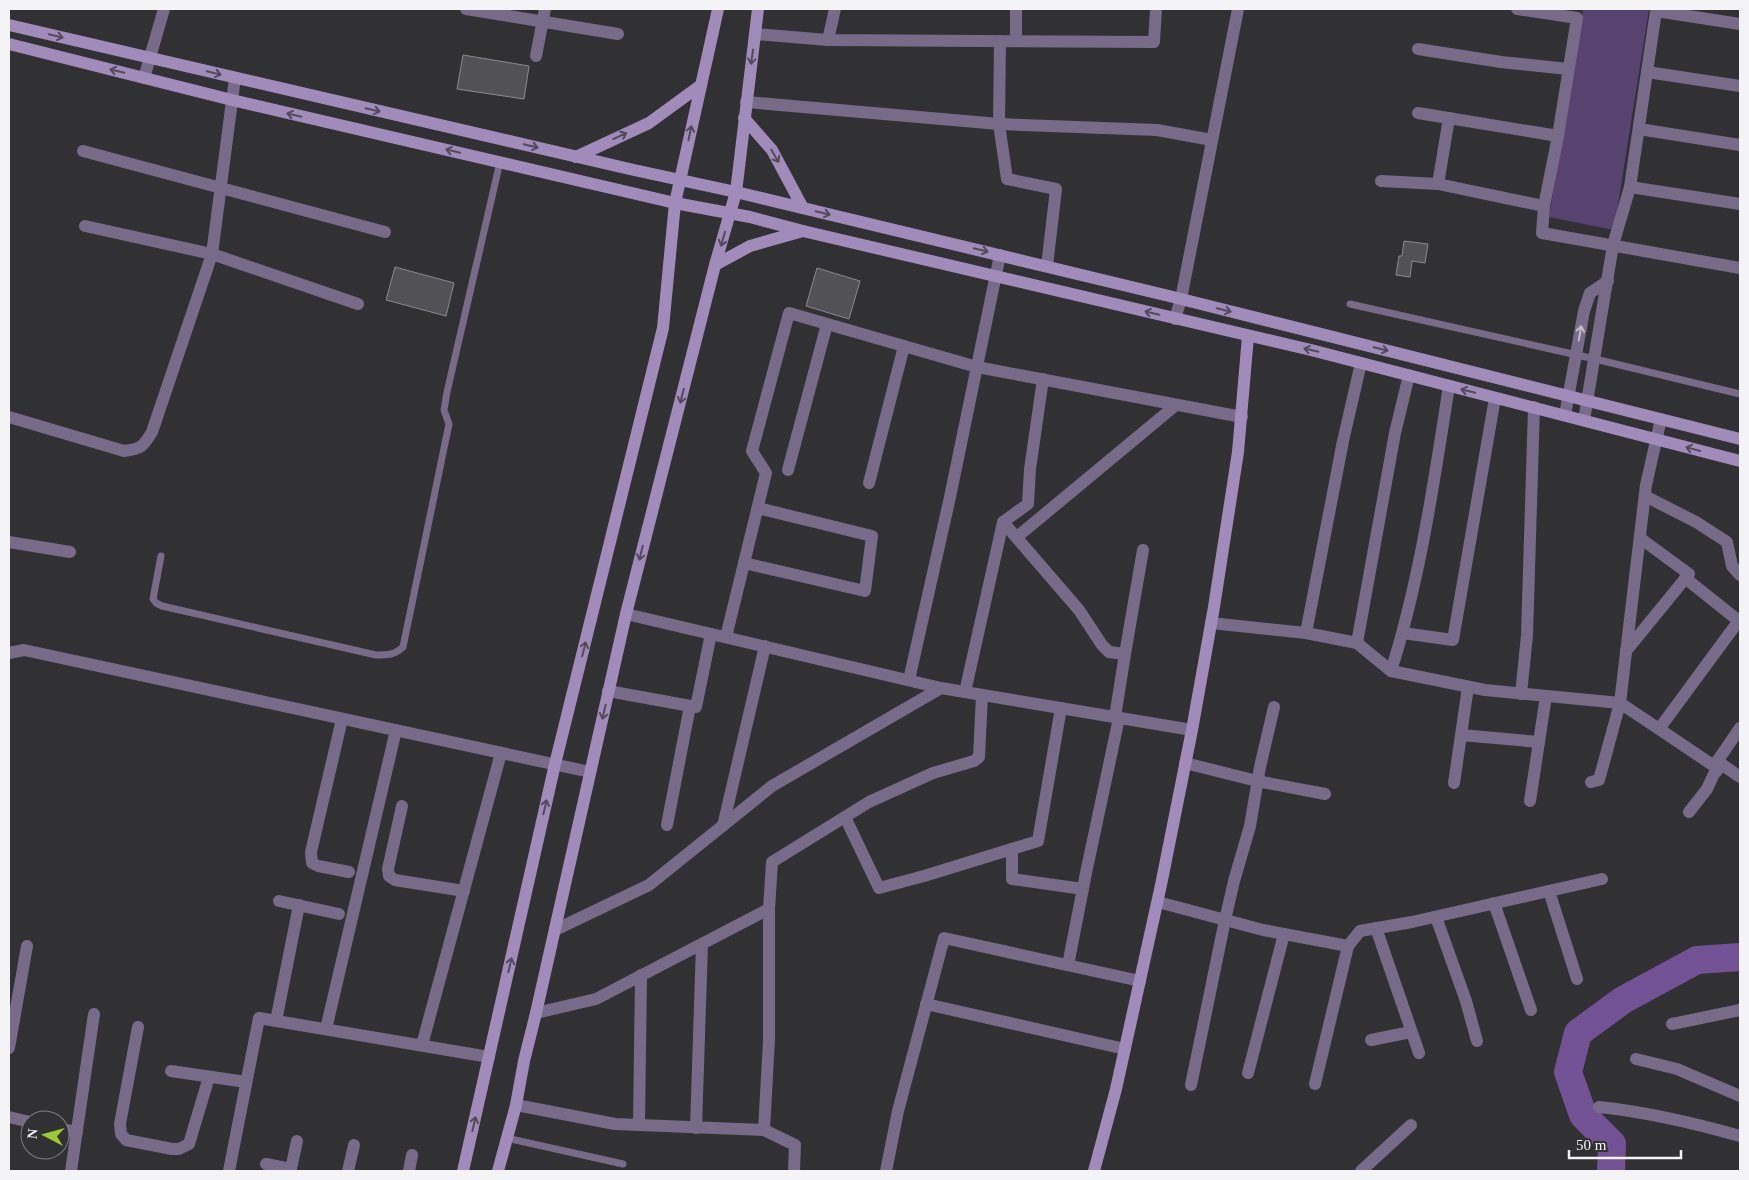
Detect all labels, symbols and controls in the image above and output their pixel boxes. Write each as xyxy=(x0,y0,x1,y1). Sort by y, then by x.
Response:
one-way arrow xyxy=(48,32,64,41)
one-way arrow xyxy=(747,49,757,65)
one-way arrow xyxy=(109,66,125,75)
one-way arrow xyxy=(206,69,222,78)
one-way arrow xyxy=(364,106,380,115)
one-way arrow xyxy=(287,110,303,119)
one-way arrow xyxy=(686,125,695,141)
one-way arrow xyxy=(612,131,627,141)
one-way arrow xyxy=(523,142,539,151)
one-way arrow xyxy=(445,146,461,155)
one-way arrow xyxy=(770,148,780,162)
one-way arrow xyxy=(814,208,830,218)
one-way arrow xyxy=(717,230,727,246)
one-way arrow xyxy=(972,246,988,255)
one-way arrow xyxy=(1215,305,1231,315)
one-way arrow xyxy=(1145,308,1161,317)
one-way arrow xyxy=(1575,325,1585,341)
one-way arrow xyxy=(1303,345,1319,354)
one-way arrow xyxy=(1373,345,1389,354)
one-way arrow xyxy=(1460,385,1476,395)
one-way arrow xyxy=(676,388,686,404)
one-way arrow xyxy=(1686,443,1702,453)
one-way arrow xyxy=(636,545,645,561)
one-way arrow xyxy=(580,641,589,657)
one-way arrow xyxy=(599,703,608,719)
one-way arrow xyxy=(541,799,550,815)
one-way arrow xyxy=(505,958,515,974)
north arrow xyxy=(20,1110,70,1160)
one-way arrow xyxy=(470,1116,479,1132)
text: N xyxy=(25,1128,41,1140)
scale bar xyxy=(1569,1128,1682,1160)
text: 50 m xyxy=(1576,1137,1607,1153)

